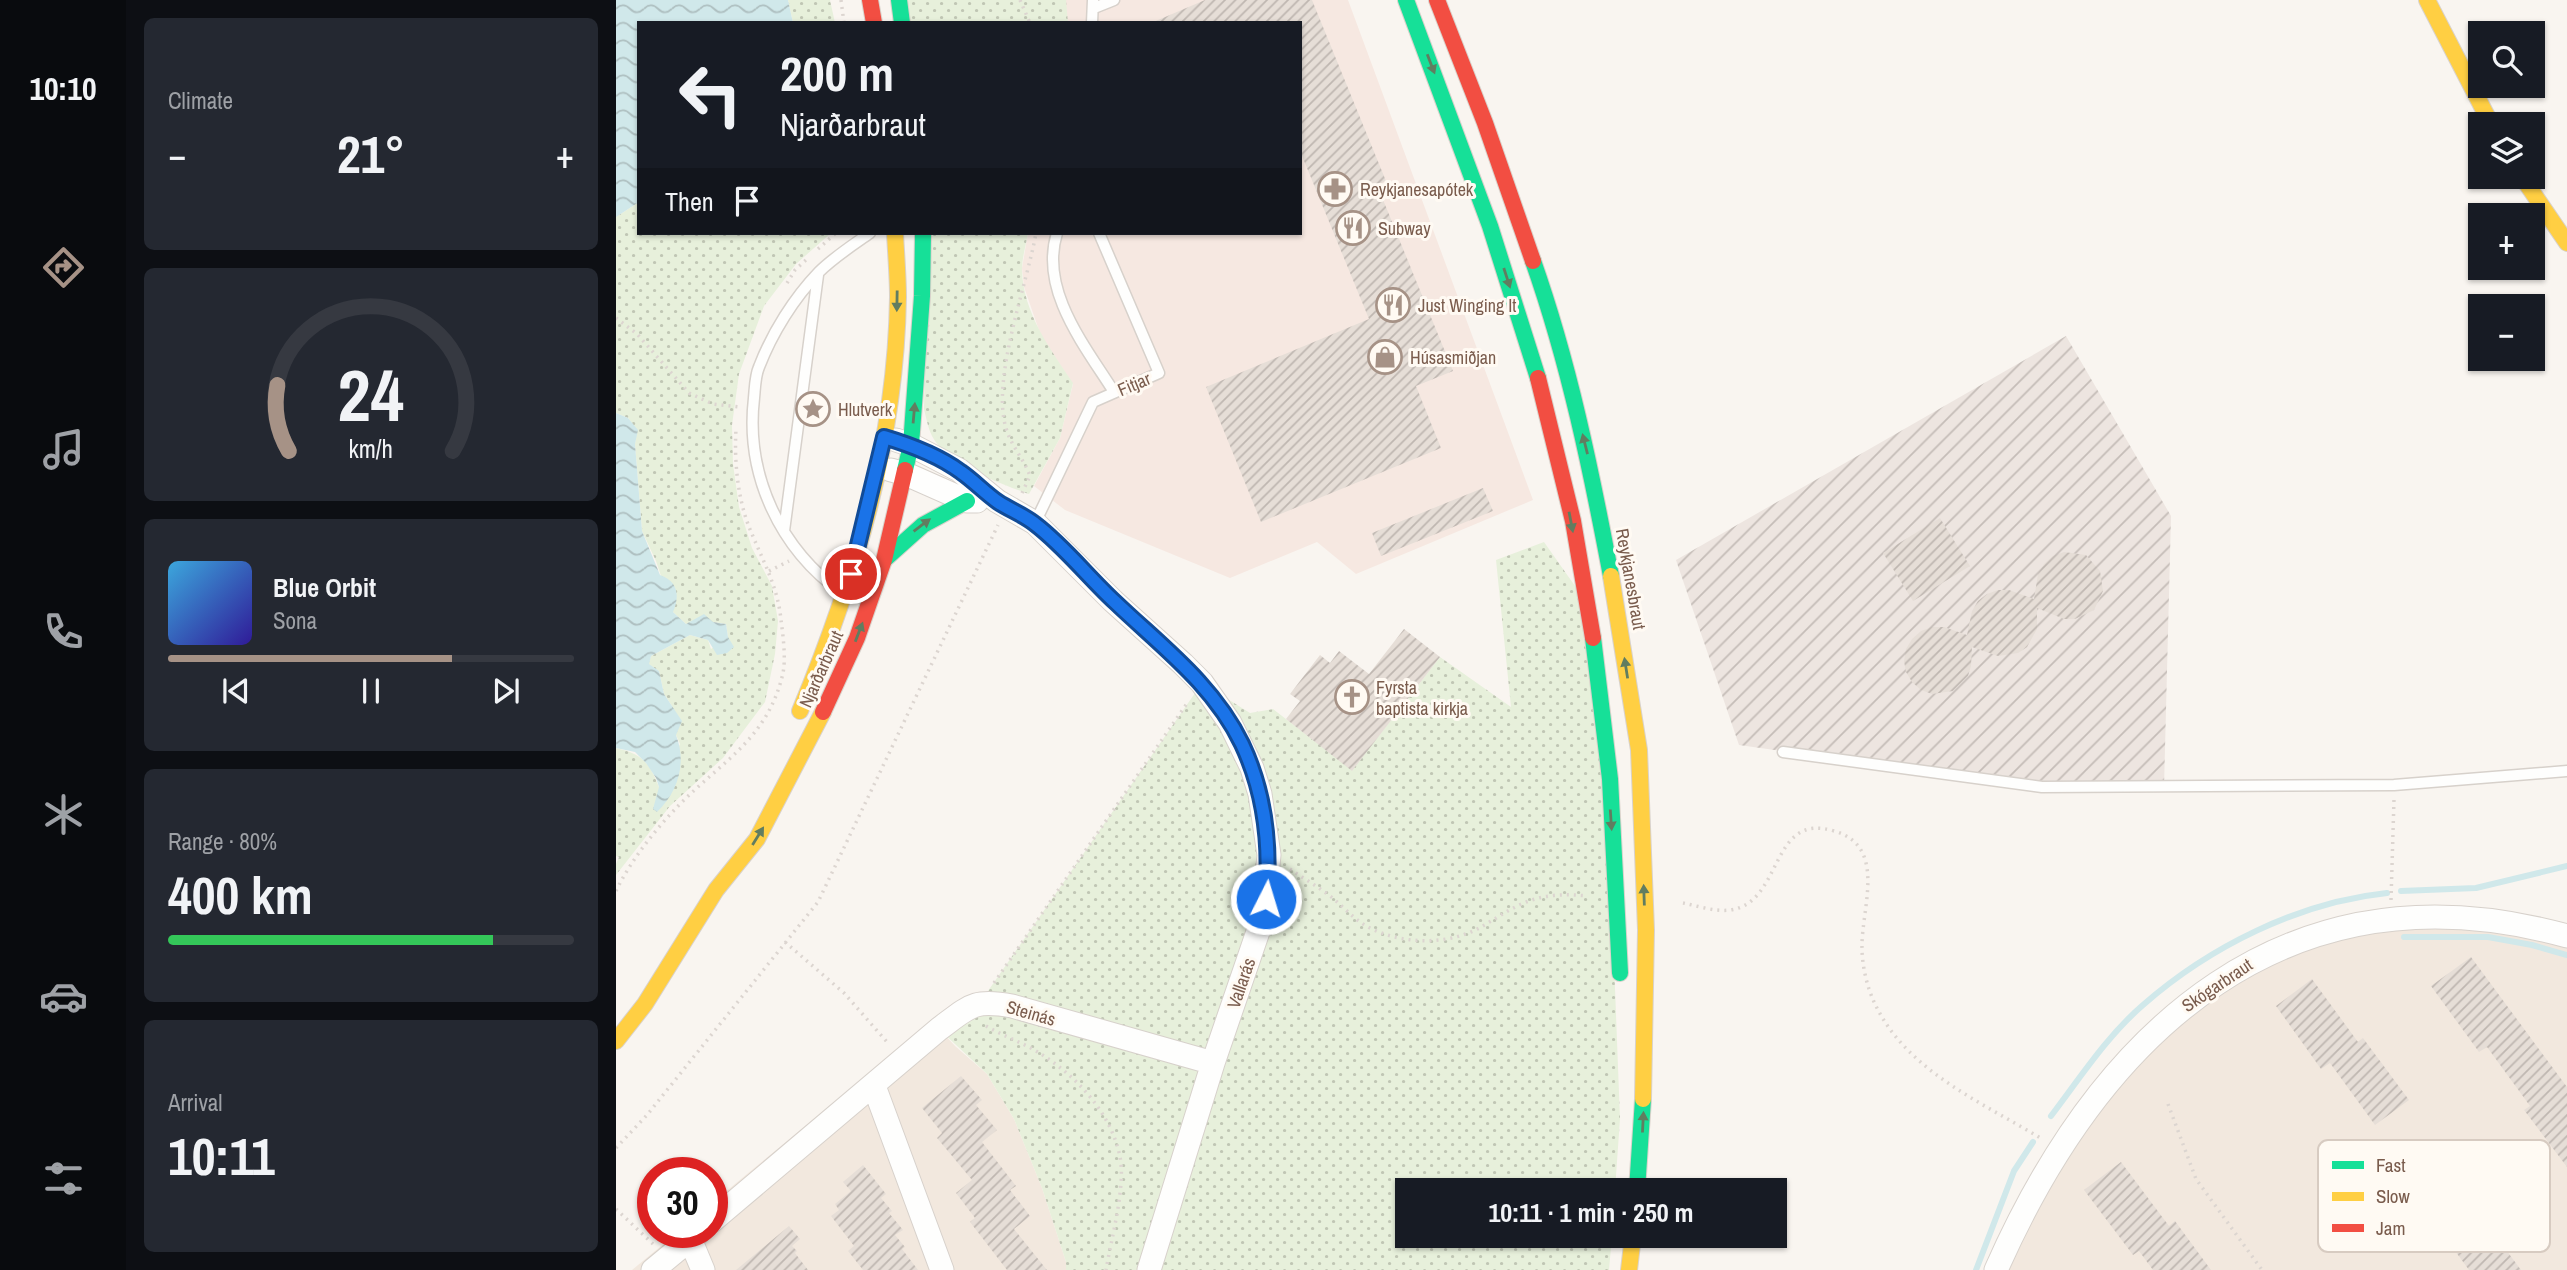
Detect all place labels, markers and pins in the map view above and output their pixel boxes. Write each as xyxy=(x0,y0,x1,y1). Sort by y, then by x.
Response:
pharmacy icon: Reykjanesapótek xyxy=(1316,170,1354,208)
place label: Reykjanesapótek xyxy=(1360,177,1474,202)
restaurant icon: Subway xyxy=(1334,209,1372,247)
place label: Subway xyxy=(1378,216,1431,241)
restaurant icon: Just Winging It xyxy=(1374,286,1412,324)
place label: Just Winging It xyxy=(1418,293,1516,318)
shop icon: Húsasmiðjan xyxy=(1366,338,1404,376)
place label: Húsasmiðjan xyxy=(1410,345,1496,370)
place icon: Hlutverk xyxy=(794,390,832,428)
place label: Hlutverk xyxy=(838,397,893,422)
pin xyxy=(821,544,881,604)
place label: Fyrsta baptista kirkja xyxy=(1376,675,1468,721)
church icon: Fyrsta baptista kirkja xyxy=(1333,678,1371,716)

